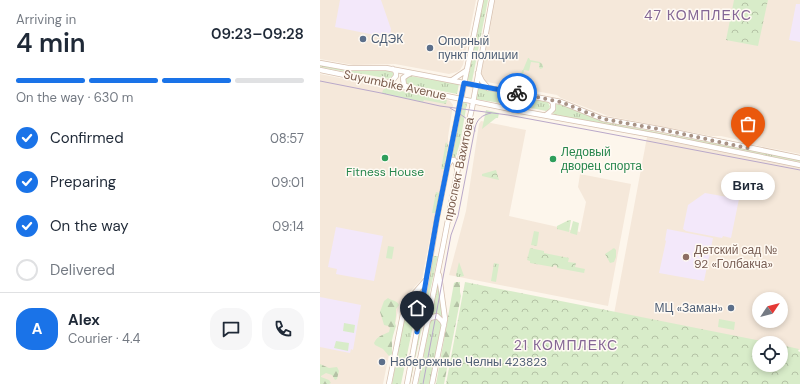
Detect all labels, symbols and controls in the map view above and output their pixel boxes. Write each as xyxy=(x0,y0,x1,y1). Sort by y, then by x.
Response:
district label: 47 КОМПЛЕКС xyxy=(644,6,752,24)
text: Arriving in xyxy=(16,11,76,28)
text: 09:23–09:28 xyxy=(211,24,304,44)
text: 4 min xyxy=(16,26,86,60)
place label: СДЭК xyxy=(371,31,403,47)
place label: Опорный пункт полиции xyxy=(438,33,518,63)
marker: СДЭК xyxy=(358,34,368,44)
marker: Опорный пункт полиции xyxy=(425,43,435,53)
street label: Suyumbike Avenue xyxy=(342,66,448,104)
courier xyxy=(497,73,537,113)
icon: bike xyxy=(506,82,528,104)
text: On the way · 630 m xyxy=(16,89,133,106)
pin xyxy=(731,107,765,148)
icon: bag xyxy=(737,113,759,135)
street label: проспект Вахитова xyxy=(440,115,478,222)
icon: check xyxy=(16,127,38,149)
text: Confirmed xyxy=(50,128,124,148)
text: 08:57 xyxy=(270,130,304,147)
place label: Ледовый дворец спорта xyxy=(561,144,642,174)
marker: Fitness House xyxy=(380,153,390,163)
marker: Ледовый дворец спорта xyxy=(548,154,558,164)
place label: Fitness House xyxy=(346,164,424,180)
icon: check xyxy=(16,171,38,193)
text: Preparing xyxy=(50,172,116,192)
callout: Вита xyxy=(721,172,775,200)
text: 09:01 xyxy=(271,174,304,191)
text: Вита xyxy=(733,177,763,194)
icon: check xyxy=(16,215,38,237)
text: On the way xyxy=(50,216,129,236)
text: 09:14 xyxy=(272,218,304,235)
place label: Детский сад № 92 «Голбакча» xyxy=(694,242,777,272)
marker: Детский сад № 92 «Голбакча» xyxy=(681,252,691,262)
text: Delivered xyxy=(50,260,115,280)
pin xyxy=(400,291,434,332)
north arrow xyxy=(752,292,788,328)
map controls xyxy=(752,292,788,372)
icon: home xyxy=(406,297,428,319)
place label: МЦ «Заман» xyxy=(655,300,723,316)
marker: МЦ «Заман» xyxy=(726,303,736,313)
button: chat xyxy=(210,308,252,350)
button: phone xyxy=(262,308,304,350)
text: Alex xyxy=(68,310,100,330)
text: A xyxy=(32,319,42,339)
text: Courier · 4.4 xyxy=(68,330,140,347)
district label: 21 КОМПЛЕКС xyxy=(514,336,618,354)
button: locate xyxy=(752,336,788,372)
place label: Набережные Челны 423823 xyxy=(390,354,547,370)
marker: Набережные Челны 423823 xyxy=(377,357,387,367)

